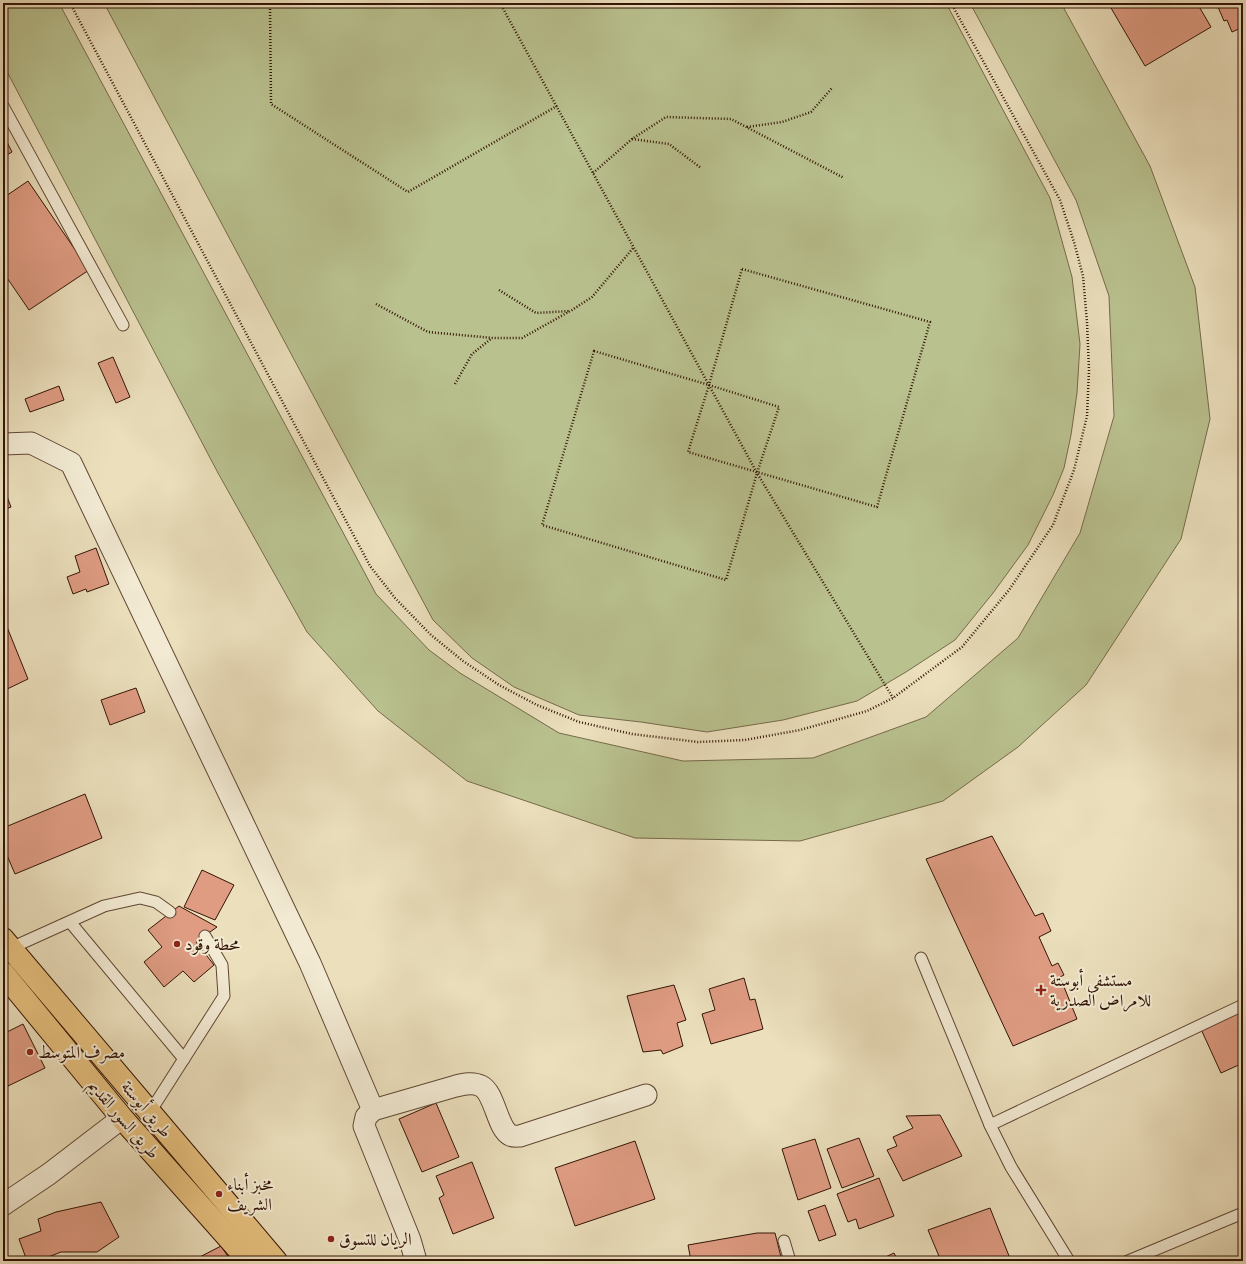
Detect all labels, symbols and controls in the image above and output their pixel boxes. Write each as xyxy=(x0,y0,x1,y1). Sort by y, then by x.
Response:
place label: محطة وقود xyxy=(185,934,241,955)
marker: محطة وقود xyxy=(172,939,182,949)
place label: مستشفى أبوستة للامراض الصدرية xyxy=(1050,968,1151,1012)
marker: مستشفى أبوستة للامراض الصدرية xyxy=(1035,984,1047,996)
place label: مصرف المتوسط xyxy=(38,1042,125,1064)
marker: مصرف المتوسط xyxy=(25,1047,35,1057)
street label: طريق السور القديم xyxy=(80,1075,164,1166)
street label: طريق أبوستة xyxy=(117,1075,178,1142)
place label: مخبز أبناء الشريف xyxy=(227,1172,274,1216)
marker: مخبز أبناء الشريف xyxy=(214,1189,224,1199)
place label: الريان للتسوق xyxy=(339,1229,412,1250)
marker: الريان للتسوق xyxy=(326,1234,336,1244)

